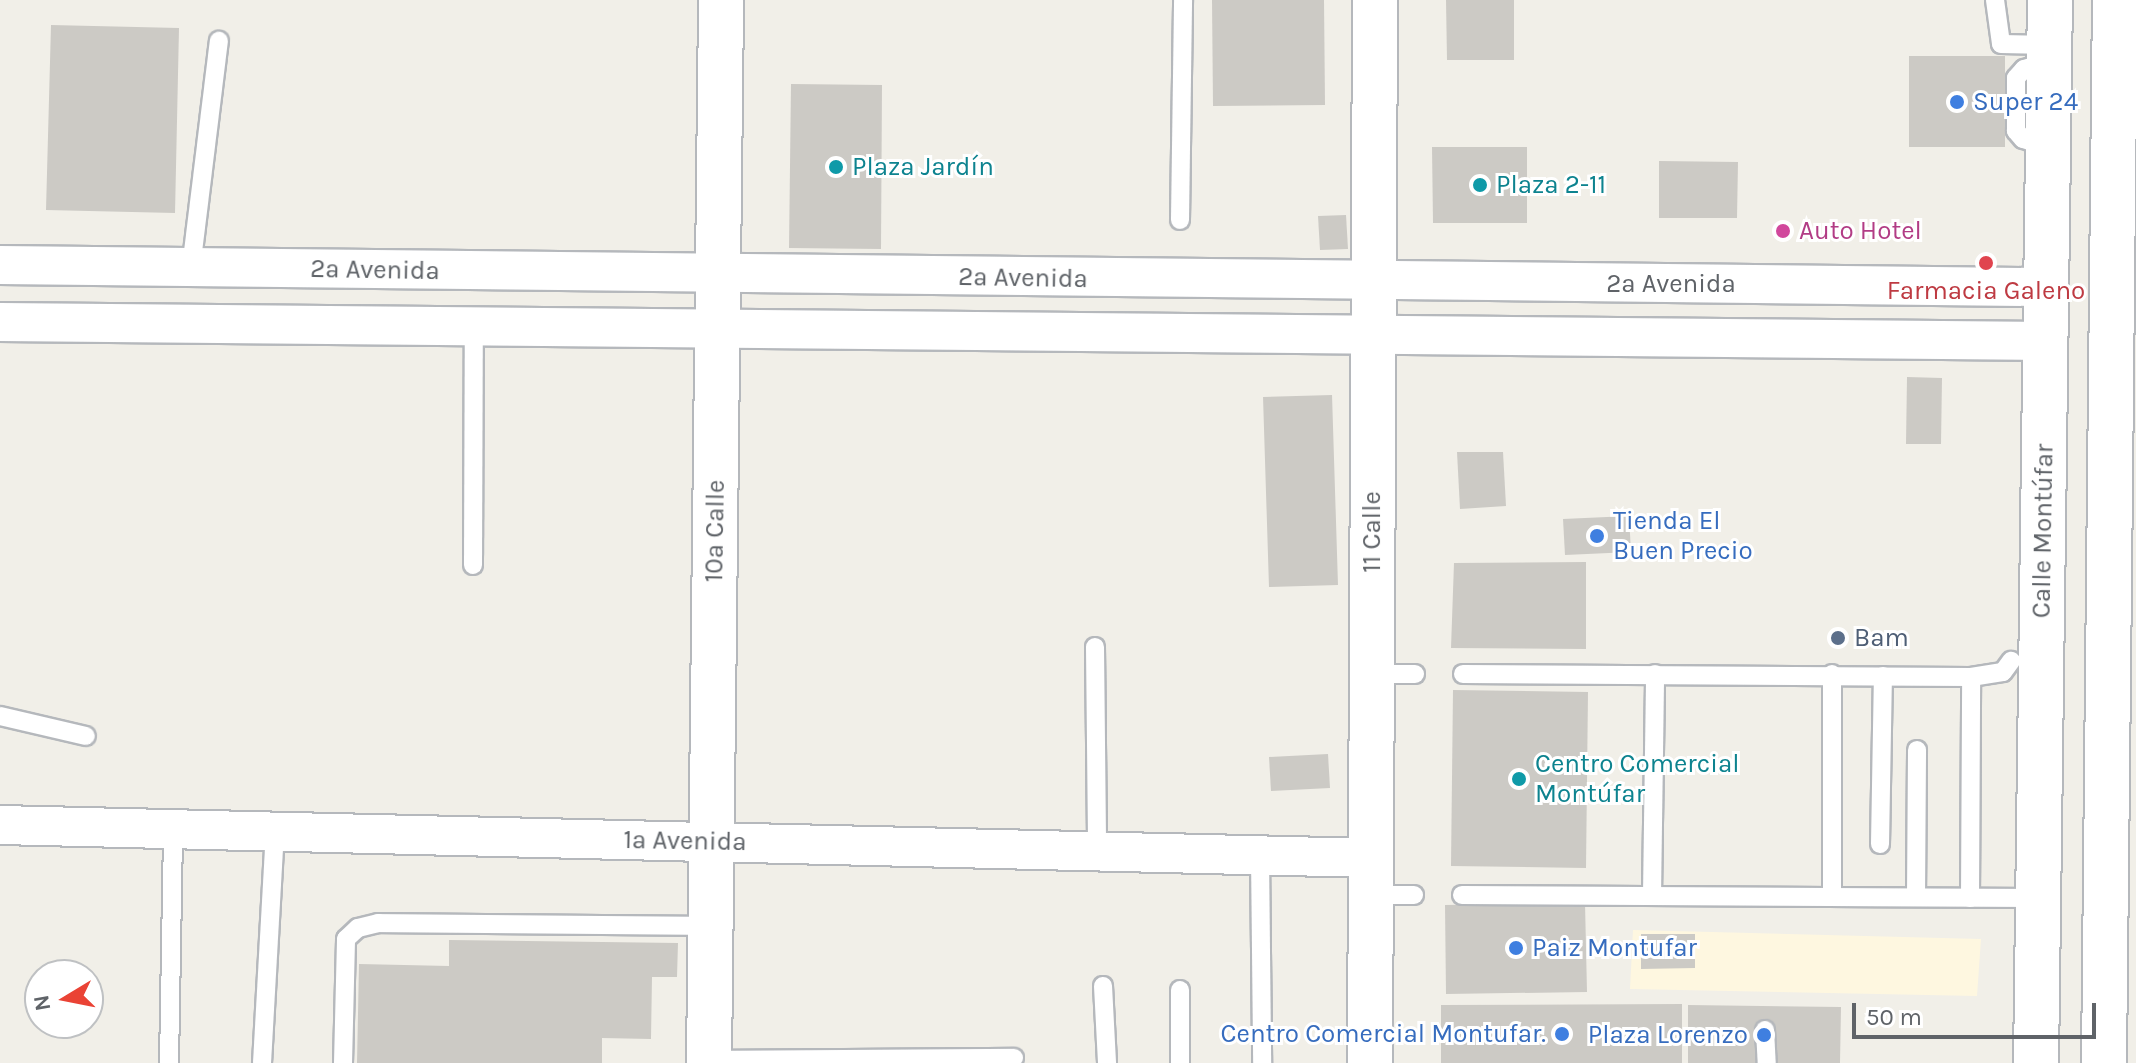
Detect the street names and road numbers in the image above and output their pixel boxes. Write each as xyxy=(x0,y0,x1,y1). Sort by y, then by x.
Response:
street label: 2a Avenida xyxy=(310,253,440,287)
street label: 2a Avenida xyxy=(958,261,1088,295)
street label: 2a Avenida xyxy=(1606,268,1736,300)
street label: Calle Montúfar xyxy=(2026,444,2060,618)
street label: 10a Calle xyxy=(699,479,731,583)
street label: 11 Calle xyxy=(1356,491,1388,573)
street label: 1a Avenida xyxy=(623,824,747,858)

